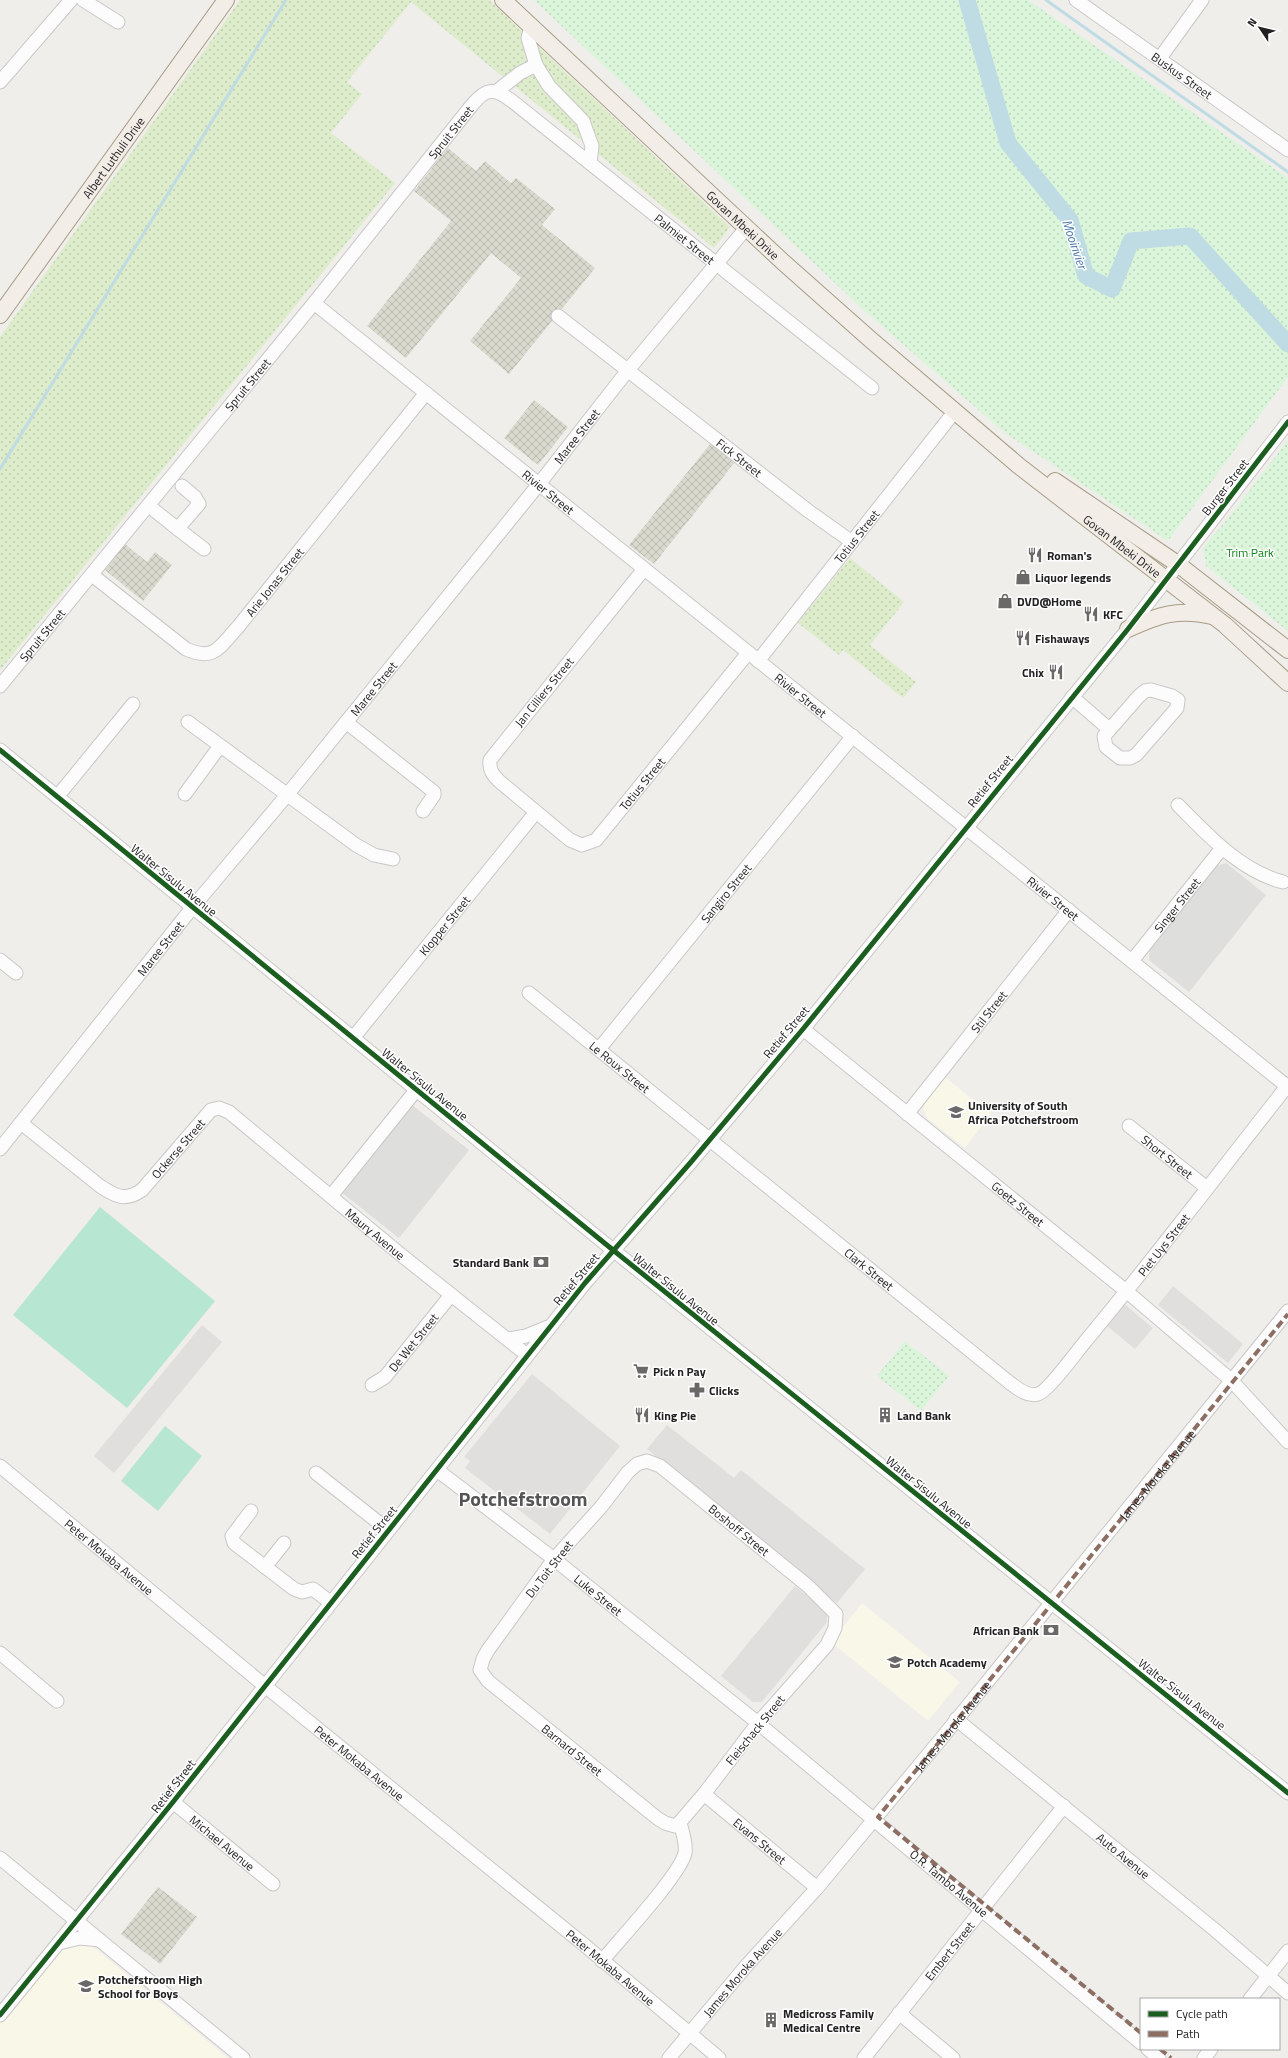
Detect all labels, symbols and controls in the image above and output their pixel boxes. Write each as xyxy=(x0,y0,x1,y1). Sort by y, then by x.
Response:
north arrow xyxy=(1240,8,1280,48)
text: N xyxy=(1243,15,1261,30)
street label: Buskus Street xyxy=(1148,47,1217,104)
street label: Spruit Street xyxy=(423,101,478,163)
street label: Albert Luthuli Drive xyxy=(77,113,149,202)
street label: Govan Mbeki Drive xyxy=(702,186,784,264)
street label: Palmiet Street xyxy=(651,209,720,269)
water label: Mooirivier xyxy=(1057,217,1093,273)
street label: Spruit Street xyxy=(220,353,275,415)
street label: Maree Street xyxy=(549,404,605,468)
street label: Fick Street xyxy=(712,433,767,482)
street label: Burger Street xyxy=(1197,454,1254,520)
street label: Rivier Street xyxy=(518,465,579,519)
street label: Totius Street xyxy=(829,504,884,567)
street label: Govan Mbeki Drive xyxy=(1079,509,1165,582)
street label: Arie Jonas Street xyxy=(241,542,309,621)
park label: Trim Park xyxy=(1226,543,1274,562)
restaurant icon: Roman's xyxy=(1026,546,1044,564)
place label: Roman's xyxy=(1047,546,1092,565)
shop icon: Liquor legends xyxy=(1014,568,1032,586)
place label: Liquor legends xyxy=(1035,568,1112,587)
shop icon: DVD@Home xyxy=(996,592,1014,610)
place label: DVD@Home xyxy=(1017,592,1082,611)
street label: Spruit Street xyxy=(14,604,70,666)
restaurant icon: KFC xyxy=(1082,605,1100,623)
place label: KFC xyxy=(1103,605,1123,624)
restaurant icon: Fishaways xyxy=(1014,629,1032,647)
place label: Fishaways xyxy=(1035,629,1090,648)
street label: Jan Cilliers Street xyxy=(510,652,579,731)
street label: Maree Street xyxy=(345,656,402,720)
place label: Chix xyxy=(1022,663,1044,682)
restaurant icon: Chix xyxy=(1047,663,1065,681)
street label: Rivier Street xyxy=(771,668,832,722)
street label: Retief Street xyxy=(963,750,1018,812)
street label: Totius Street xyxy=(614,752,670,814)
street label: Walter Sisulu Avenue xyxy=(127,839,221,921)
street label: Sangiro Street xyxy=(696,858,756,927)
street label: Rivier Street xyxy=(1023,871,1084,925)
street label: Singer Street xyxy=(1149,872,1205,936)
street label: Klopper Street xyxy=(414,891,475,959)
street label: Maree Street xyxy=(132,916,189,980)
street label: Stil Street xyxy=(966,985,1012,1037)
street label: Retief Street xyxy=(758,1001,814,1063)
street label: Le Roux Street xyxy=(585,1036,655,1098)
street label: Walter Sisulu Avenue xyxy=(378,1043,472,1125)
place label: University of South Africa Potchefstroom xyxy=(968,1096,1079,1129)
school or university icon: University of South Africa Potchefstroom xyxy=(947,1103,965,1121)
street label: Ockerse Street xyxy=(146,1114,210,1183)
street label: Short Street xyxy=(1137,1130,1198,1183)
street label: Goetz Street xyxy=(988,1176,1049,1231)
street label: Maury Avenue xyxy=(341,1203,409,1264)
street label: Piet Uys Street xyxy=(1133,1208,1195,1280)
street label: Clark Street xyxy=(840,1243,899,1295)
street label: Retief Street xyxy=(548,1248,604,1310)
street label: Walter Sisulu Avenue xyxy=(629,1248,723,1330)
place label: Standard Bank xyxy=(453,1253,530,1272)
bank icon: Standard Bank xyxy=(532,1253,550,1271)
street label: De Wet Street xyxy=(383,1308,443,1376)
supermarket icon: Pick n Pay xyxy=(632,1362,650,1380)
place label: Pick n Pay xyxy=(653,1362,706,1381)
pharmacy icon: Clicks xyxy=(688,1381,706,1399)
place label: Clicks xyxy=(709,1381,739,1400)
restaurant icon: King Pie xyxy=(633,1406,651,1424)
place label: King Pie xyxy=(654,1406,696,1425)
building icon: Land Bank xyxy=(876,1406,894,1424)
place label: Land Bank xyxy=(897,1406,952,1425)
street label: James Moroka Avenue xyxy=(1114,1425,1200,1524)
street label: Walter Sisulu Avenue xyxy=(882,1451,976,1533)
district label: Potchefstroom xyxy=(458,1483,588,1514)
street label: Boshoff Street xyxy=(704,1499,774,1561)
street label: Retief Street xyxy=(347,1501,402,1563)
street label: Peter Mokaba Avenue xyxy=(61,1514,158,1599)
street label: Du Toit Street xyxy=(520,1535,578,1602)
street label: Luke Street xyxy=(570,1569,627,1621)
place label: African Bank xyxy=(973,1621,1040,1640)
bank icon: African Bank xyxy=(1042,1621,1060,1639)
school or university icon: Potch Academy xyxy=(886,1653,904,1671)
place label: Potch Academy xyxy=(907,1653,987,1672)
street label: Walter Sisulu Avenue xyxy=(1134,1654,1230,1734)
street label: James Moroka Avenue xyxy=(909,1676,995,1775)
street label: Fleischack Street xyxy=(721,1690,790,1769)
street label: Barnard Street xyxy=(537,1719,607,1781)
street label: Peter Mokaba Avenue xyxy=(310,1720,408,1805)
street label: Retief Street xyxy=(146,1754,201,1817)
street label: Michael Avenue xyxy=(186,1810,259,1875)
street label: Evans Street xyxy=(729,1813,791,1869)
street label: Auto Avenue xyxy=(1093,1828,1154,1883)
street label: O.R. Tambo Avenue xyxy=(906,1844,993,1921)
street label: Embert Street xyxy=(920,1916,979,1984)
street label: James Moroka Avenue xyxy=(698,1923,786,2021)
street label: Peter Mokaba Avenue xyxy=(562,1924,659,2010)
place label: Potchefstroom High School for Boys xyxy=(98,1970,202,2003)
school or university icon: Potchefstroom High School for Boys xyxy=(77,1977,95,1995)
legend xyxy=(1140,1998,1280,2050)
place label: Medicross Family Medical Centre xyxy=(783,2004,874,2037)
text: Cycle path xyxy=(1176,2004,1228,2023)
building icon: Medicross Family Medical Centre xyxy=(762,2011,780,2029)
text: Path xyxy=(1176,2024,1200,2043)

